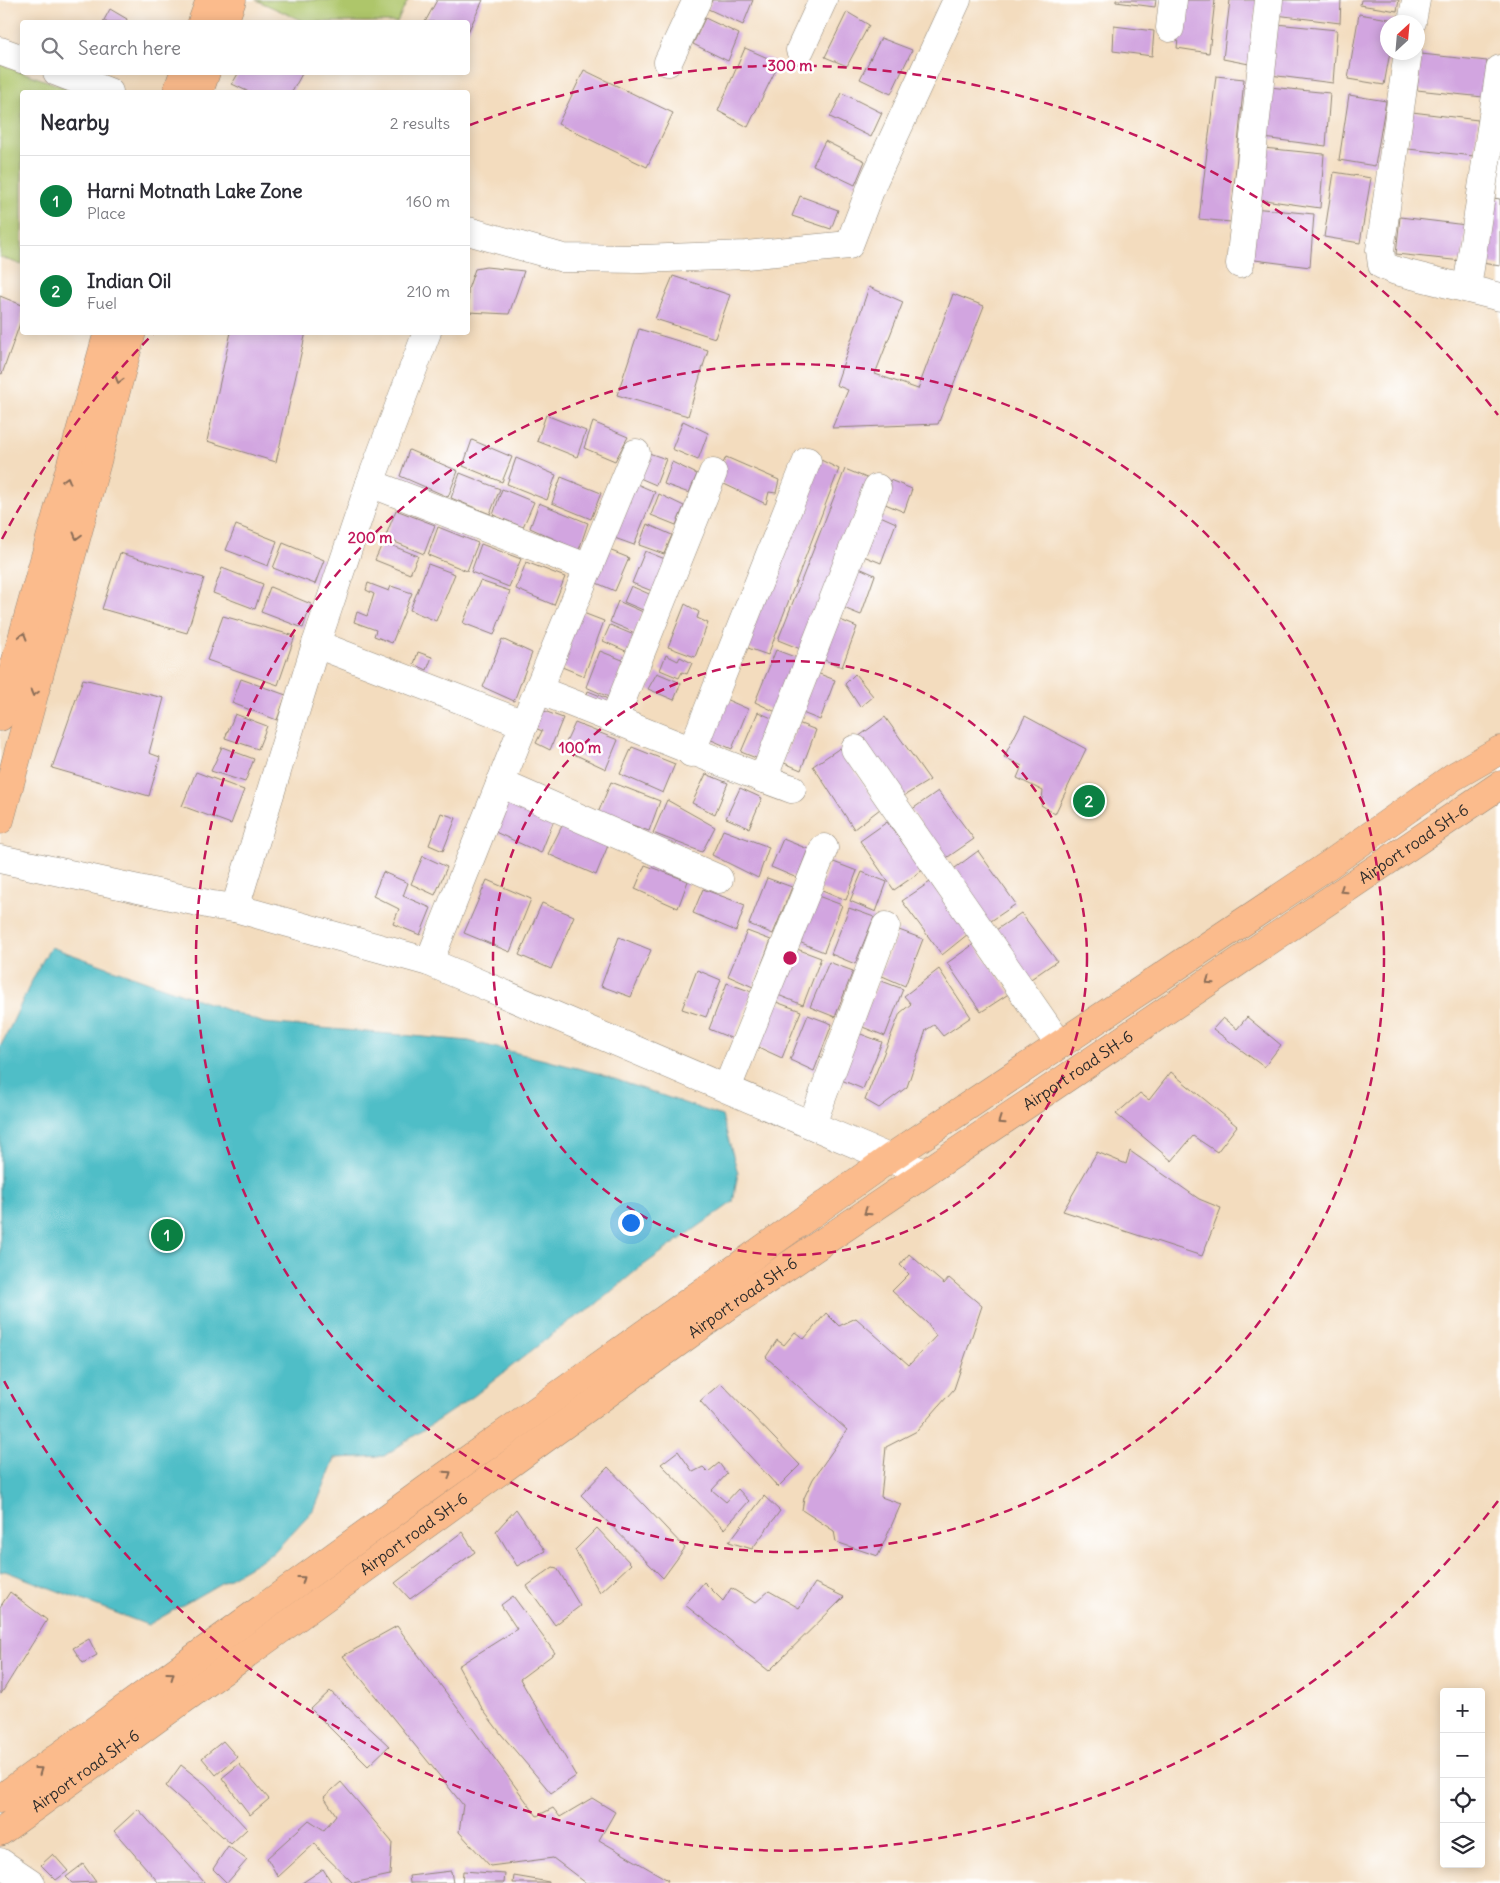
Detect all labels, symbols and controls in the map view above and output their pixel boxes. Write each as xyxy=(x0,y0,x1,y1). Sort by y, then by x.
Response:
north arrow xyxy=(1380,15,1425,60)
search box xyxy=(20,20,470,75)
icon: search xyxy=(38,34,66,62)
text: Search here xyxy=(78,36,181,60)
text: 300 m xyxy=(768,56,813,75)
text: Nearby xyxy=(40,109,110,136)
text: 2 results xyxy=(390,113,450,133)
text: Harni Motnath Lake Zone xyxy=(87,179,303,203)
text: 1 xyxy=(53,191,59,211)
text: 160 m xyxy=(406,191,450,211)
text: Place xyxy=(87,203,126,223)
text: Indian Oil xyxy=(87,269,171,293)
text: 2 xyxy=(52,281,60,301)
text: 210 m xyxy=(407,281,450,301)
text: Fuel xyxy=(87,293,117,313)
one-way arrow xyxy=(114,375,125,384)
one-way arrow xyxy=(61,476,71,485)
text: 200 m xyxy=(348,528,392,547)
one-way arrow xyxy=(72,532,82,540)
one-way arrow xyxy=(17,633,27,641)
one-way arrow xyxy=(30,689,40,697)
text: 100 m xyxy=(559,738,601,757)
pin: 2 xyxy=(1073,782,1105,820)
street label: Airport road SH-6 xyxy=(1355,799,1472,888)
one-way arrow xyxy=(1339,884,1349,893)
centre of rings xyxy=(781,949,799,967)
one-way arrow xyxy=(1205,975,1214,984)
street label: Airport road SH-6 xyxy=(1019,1026,1137,1114)
one-way arrow xyxy=(998,1115,1007,1124)
one-way arrow xyxy=(863,1206,873,1215)
your location xyxy=(618,1210,644,1236)
pin: 1 xyxy=(151,1216,183,1254)
street label: Airport road SH-6 xyxy=(684,1253,801,1342)
one-way arrow xyxy=(442,1471,452,1480)
street label: Airport road SH-6 xyxy=(356,1488,471,1579)
one-way arrow xyxy=(296,1576,306,1585)
one-way arrow xyxy=(165,1672,175,1681)
map controls xyxy=(1440,1688,1485,1868)
button: + xyxy=(1440,1688,1485,1733)
street label: Airport road SH-6 xyxy=(27,1725,143,1816)
button: − xyxy=(1440,1733,1485,1778)
one-way arrow xyxy=(34,1767,43,1776)
button: locate xyxy=(1440,1778,1485,1823)
button: layers xyxy=(1440,1823,1485,1868)

